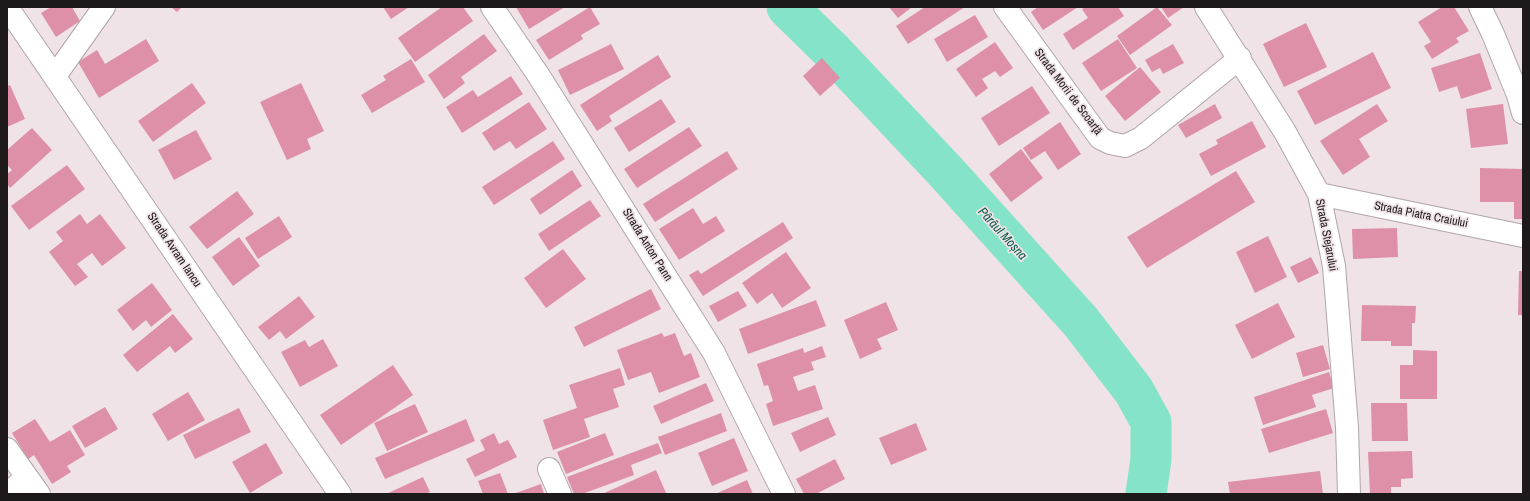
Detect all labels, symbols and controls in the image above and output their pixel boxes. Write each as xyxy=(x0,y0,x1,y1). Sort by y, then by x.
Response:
street label: Strada Morii de Scoarţă xyxy=(1031,46,1105,138)
street label: Strada Stejarului xyxy=(1312,198,1340,272)
street label: Strada Piatra Craiului xyxy=(1373,199,1469,231)
water label: Pârâul Moșna xyxy=(974,204,1030,264)
street label: Strada Anton Pann xyxy=(619,206,675,284)
street label: Strada Avram Iancu xyxy=(144,210,204,290)

